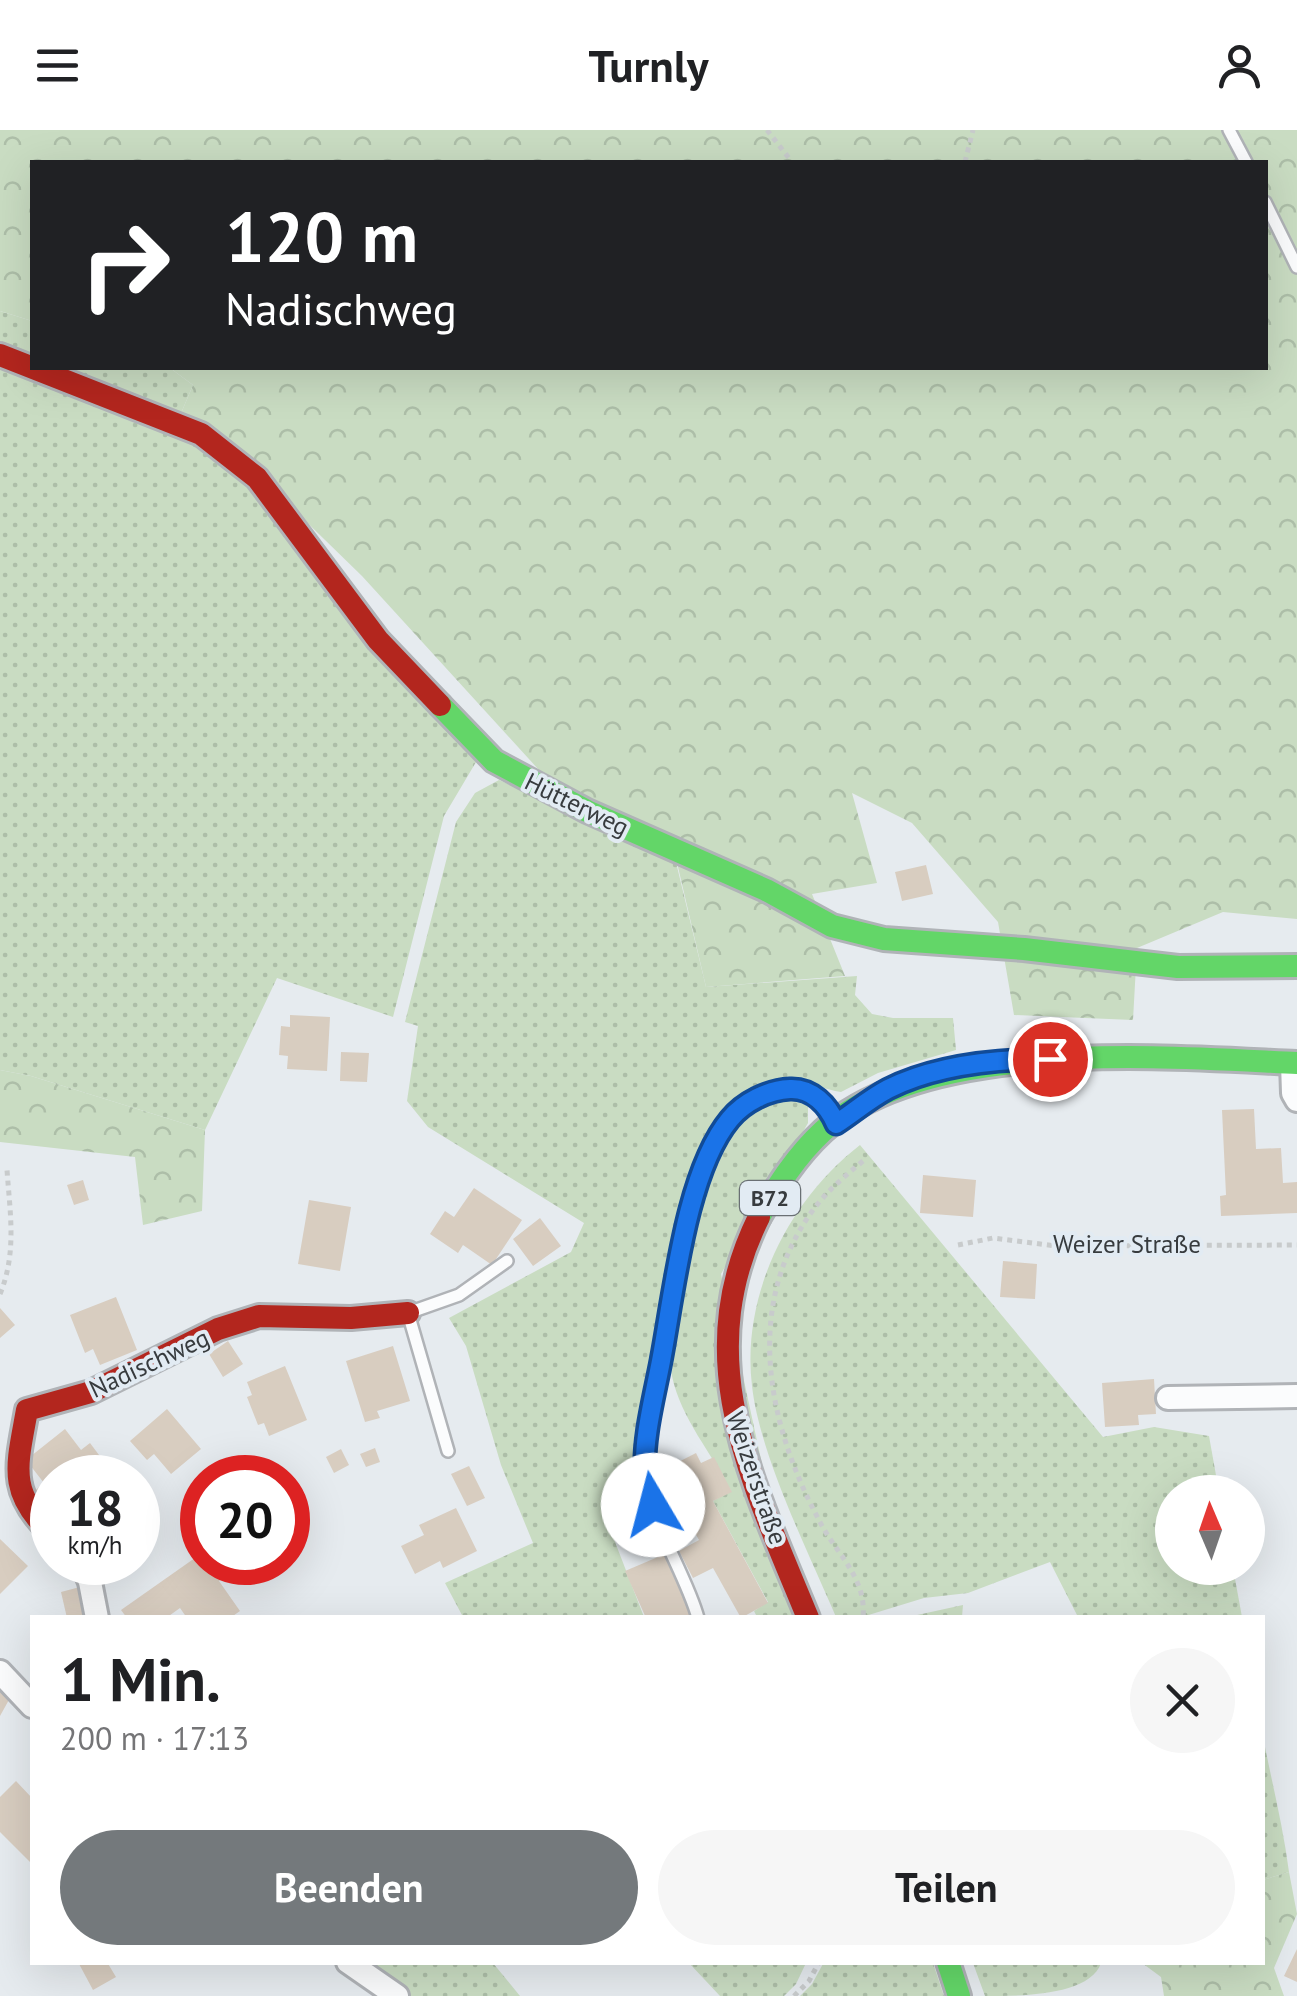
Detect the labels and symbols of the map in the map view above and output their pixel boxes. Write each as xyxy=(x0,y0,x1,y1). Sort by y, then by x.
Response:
street label: Hütterweg xyxy=(520,765,634,843)
pin xyxy=(1008,1017,1093,1102)
road number: B72 xyxy=(740,1181,800,1215)
street label: Weizer Straße xyxy=(1053,1228,1201,1260)
street label: Nadischweg xyxy=(84,1321,214,1405)
street label: Weizerstraße xyxy=(719,1407,795,1549)
position arrow xyxy=(601,1453,705,1557)
speed limit sign: 20 xyxy=(180,1455,310,1585)
north arrow xyxy=(1155,1475,1265,1585)

